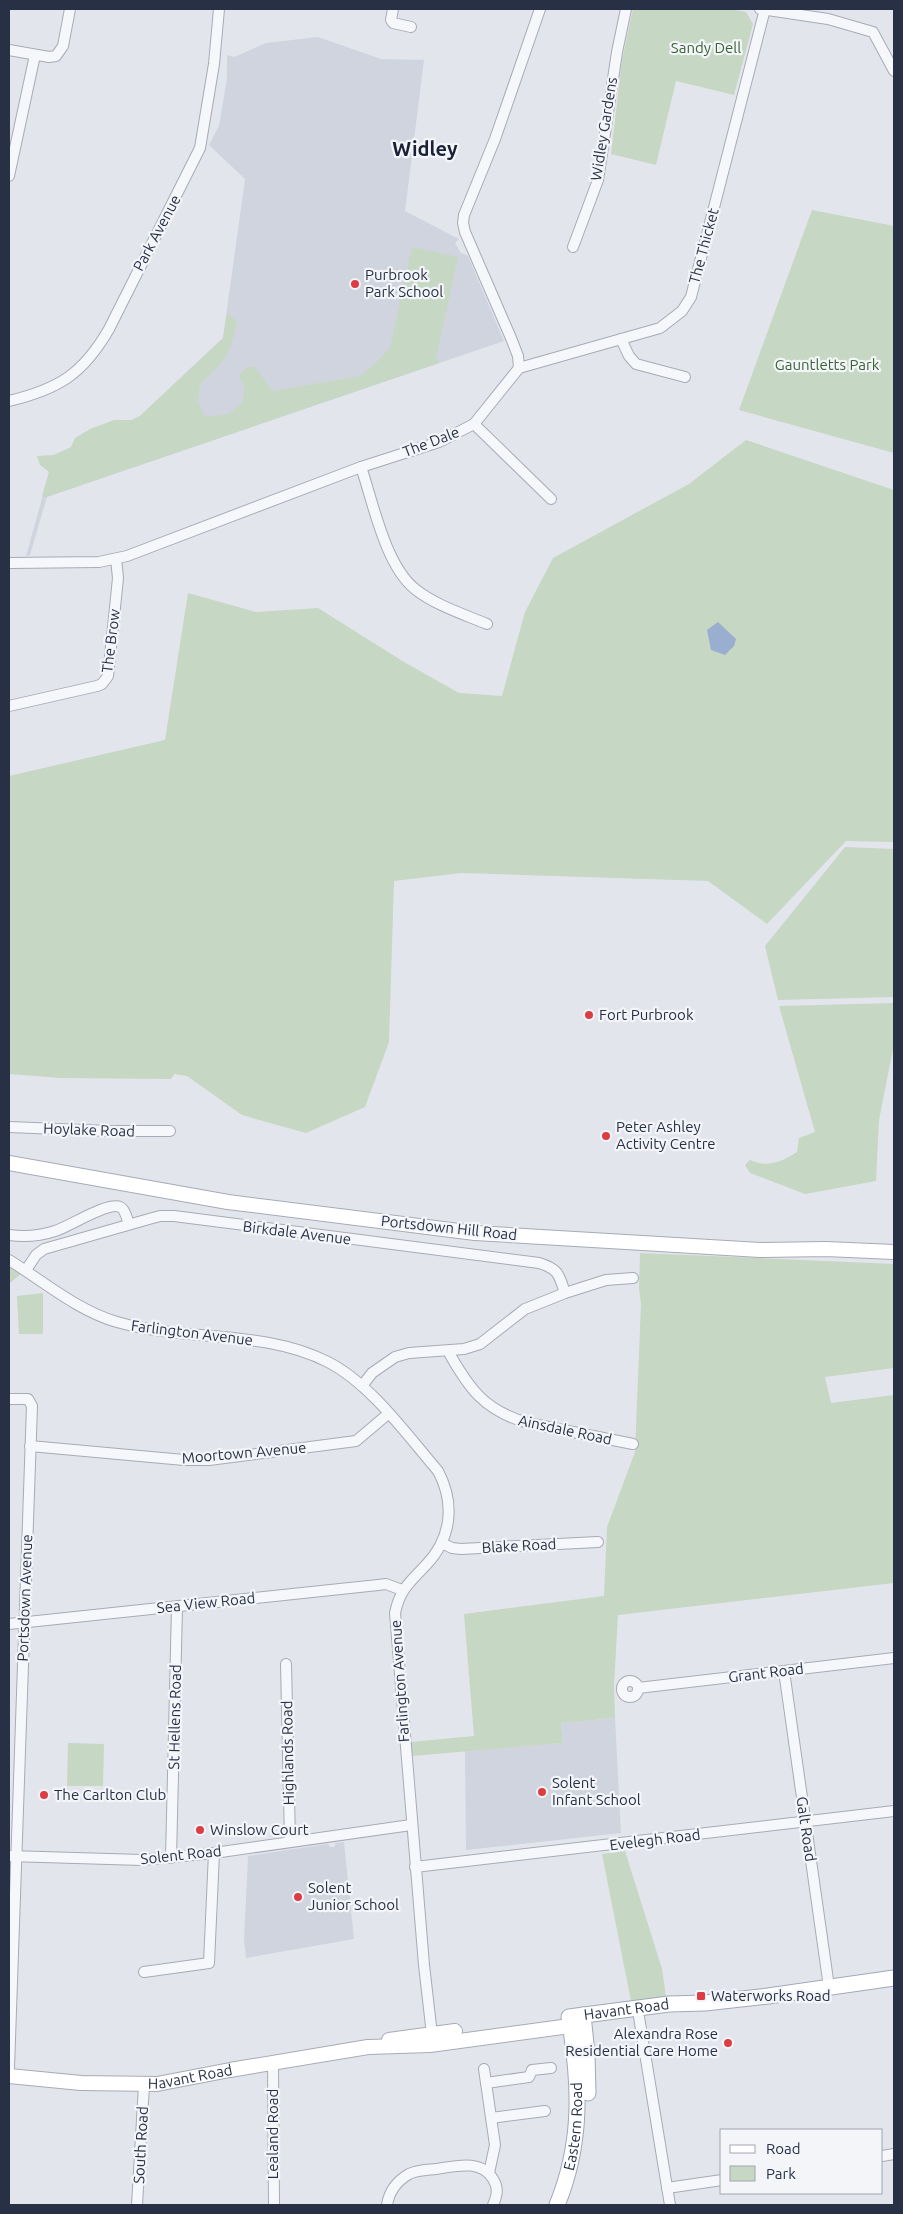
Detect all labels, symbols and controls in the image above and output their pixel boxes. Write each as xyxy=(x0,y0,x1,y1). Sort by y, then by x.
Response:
park label: Sandy Dell xyxy=(671,39,741,56)
street label: Widley Gardens xyxy=(587,76,620,182)
district label: Widley xyxy=(392,137,458,160)
street label: Park Avenue xyxy=(129,192,184,274)
street label: The Thicket xyxy=(685,206,722,286)
place label: Purbrook Park School xyxy=(365,266,443,300)
marker: Purbrook Park School xyxy=(349,278,361,290)
park label: Gauntletts Park xyxy=(775,356,880,373)
street label: The Dale xyxy=(400,423,461,460)
street label: The Brow xyxy=(98,608,123,674)
place label: Fort Purbrook xyxy=(599,1006,694,1023)
marker: Fort Purbrook xyxy=(583,1009,595,1021)
place label: Peter Ashley Activity Centre xyxy=(616,1118,716,1152)
street label: Hoylake Road xyxy=(43,1119,135,1140)
marker: Peter Ashley Activity Centre xyxy=(600,1130,612,1142)
street label: Portsdown Hill Road xyxy=(380,1212,518,1243)
street label: Birkdale Avenue xyxy=(242,1217,352,1248)
street label: Farlington Avenue xyxy=(130,1317,254,1348)
street label: Ainsdale Road xyxy=(517,1411,613,1448)
street label: Moortown Avenue xyxy=(181,1439,307,1466)
street label: Portsdown Avenue xyxy=(14,1534,35,1662)
street label: Blake Road xyxy=(481,1535,557,1556)
street label: Sea View Road xyxy=(156,1589,256,1616)
street label: Farlington Avenue xyxy=(387,1619,412,1743)
street label: Grant Road xyxy=(727,1659,805,1686)
street label: St Hellens Road xyxy=(165,1664,184,1770)
street label: Highlands Road xyxy=(278,1700,297,1806)
place label: Solent Infant School xyxy=(552,1774,641,1808)
place label: The Carlton Club xyxy=(54,1786,166,1803)
marker: Solent Infant School xyxy=(536,1786,548,1798)
marker: The Carlton Club xyxy=(38,1789,50,1801)
street label: Galt Road xyxy=(794,1795,819,1863)
place label: Winslow Court xyxy=(210,1821,309,1838)
marker: Winslow Court xyxy=(194,1824,206,1836)
street label: Evelegh Road xyxy=(609,1826,701,1853)
street label: Solent Road xyxy=(140,1842,222,1867)
place label: Solent Junior School xyxy=(308,1879,399,1913)
marker: Solent Junior School xyxy=(292,1891,304,1903)
place label: Waterworks Road xyxy=(711,1987,831,2004)
marker: Waterworks Road xyxy=(695,1990,707,2002)
street label: Havant Road xyxy=(583,1995,670,2023)
place label: Alexandra Rose Residential Care Home xyxy=(565,2025,718,2059)
marker: Alexandra Rose Residential Care Home xyxy=(722,2037,734,2049)
street label: Havant Road xyxy=(148,2061,234,2092)
street label: Eastern Road xyxy=(560,2082,585,2172)
street label: Lealand Road xyxy=(264,2089,281,2179)
street label: South Road xyxy=(130,2106,151,2184)
legend xyxy=(720,2129,883,2194)
text: Road xyxy=(766,2140,801,2157)
text: Park xyxy=(766,2165,796,2182)

